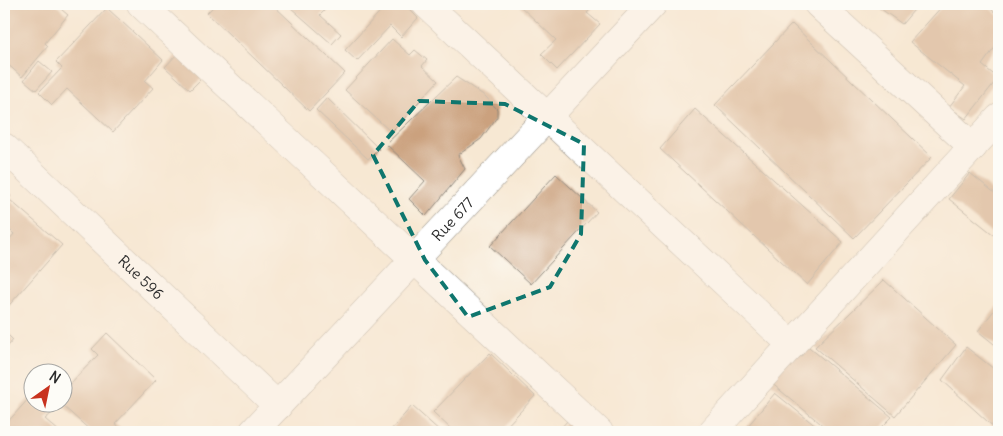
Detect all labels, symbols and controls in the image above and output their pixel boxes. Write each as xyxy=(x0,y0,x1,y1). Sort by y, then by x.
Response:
street label: Rue 677 xyxy=(427,193,477,245)
street label: Rue 596 xyxy=(115,251,168,303)
north arrow xyxy=(22,364,72,414)
text: N xyxy=(46,367,64,387)

